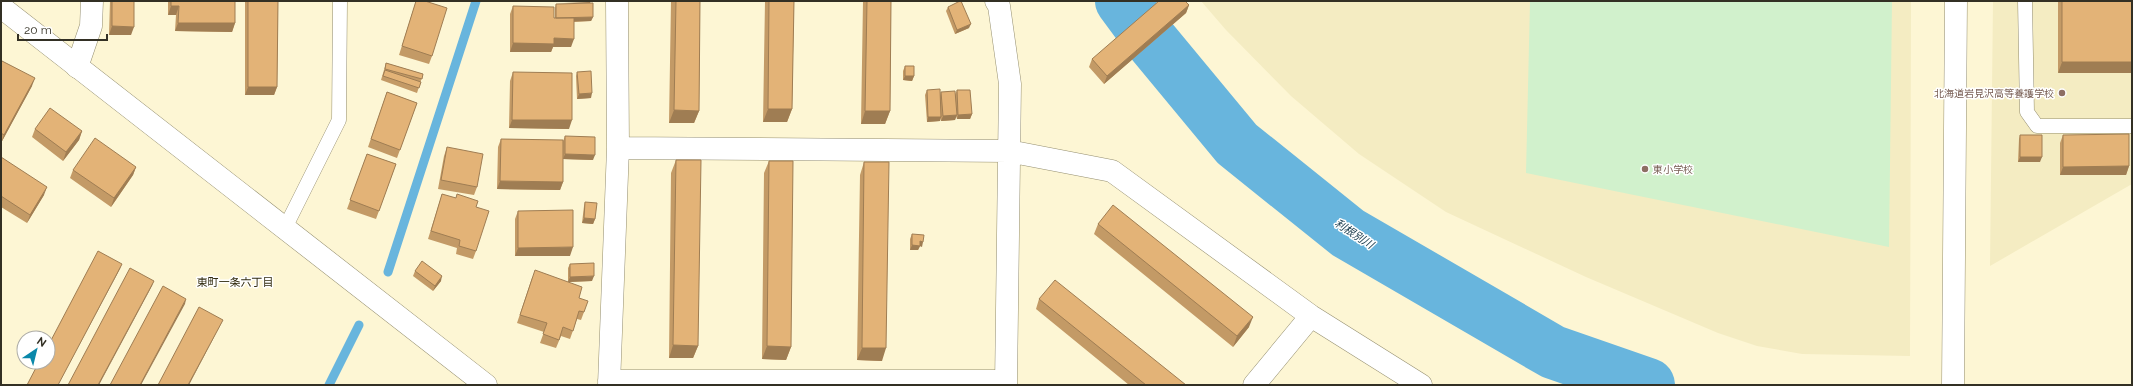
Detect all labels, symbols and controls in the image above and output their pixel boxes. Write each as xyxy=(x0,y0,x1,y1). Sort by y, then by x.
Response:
scale bar xyxy=(18,16,107,42)
text: 20 m xyxy=(24,23,52,37)
place label: 北海道岩見沢高等養護学校 xyxy=(1934,88,2054,99)
marker: 北海道岩見沢高等養護学校 xyxy=(2057,88,2067,98)
marker: 東小学校 xyxy=(1640,164,1650,174)
place label: 東小学校 xyxy=(1653,164,1693,175)
water label: 利根別川 xyxy=(1332,217,1377,252)
district label: 東町一条六丁目 xyxy=(197,276,274,289)
north arrow xyxy=(16,330,56,370)
text: N xyxy=(34,334,49,350)

